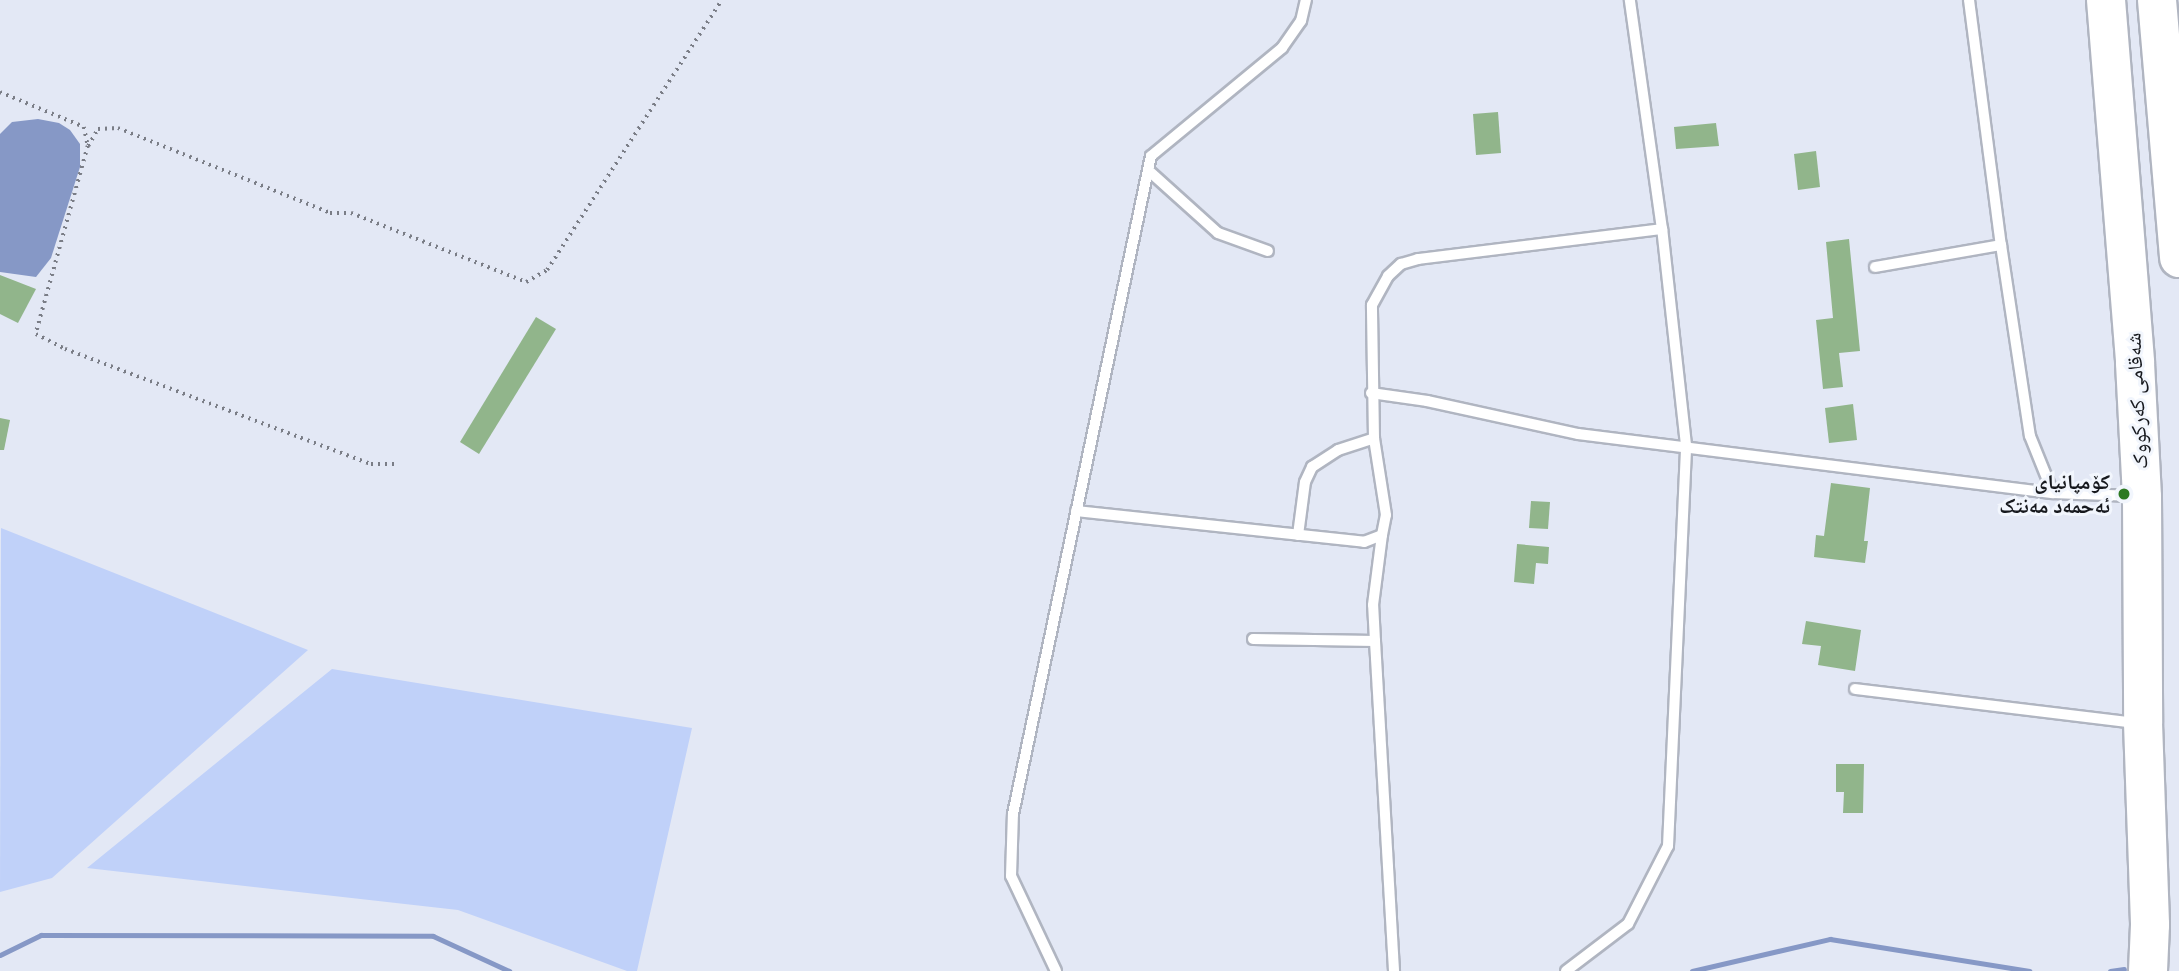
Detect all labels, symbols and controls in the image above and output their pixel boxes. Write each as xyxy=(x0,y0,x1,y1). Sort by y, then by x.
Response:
street label: شەقامی کەرکووک xyxy=(2121,332,2153,470)
place label: کۆمپانیای ئەحمەد مەنتک xyxy=(1999,469,2110,519)
marker: کۆمپانیای ئەحمەد مەنتک xyxy=(2116,486,2132,502)

